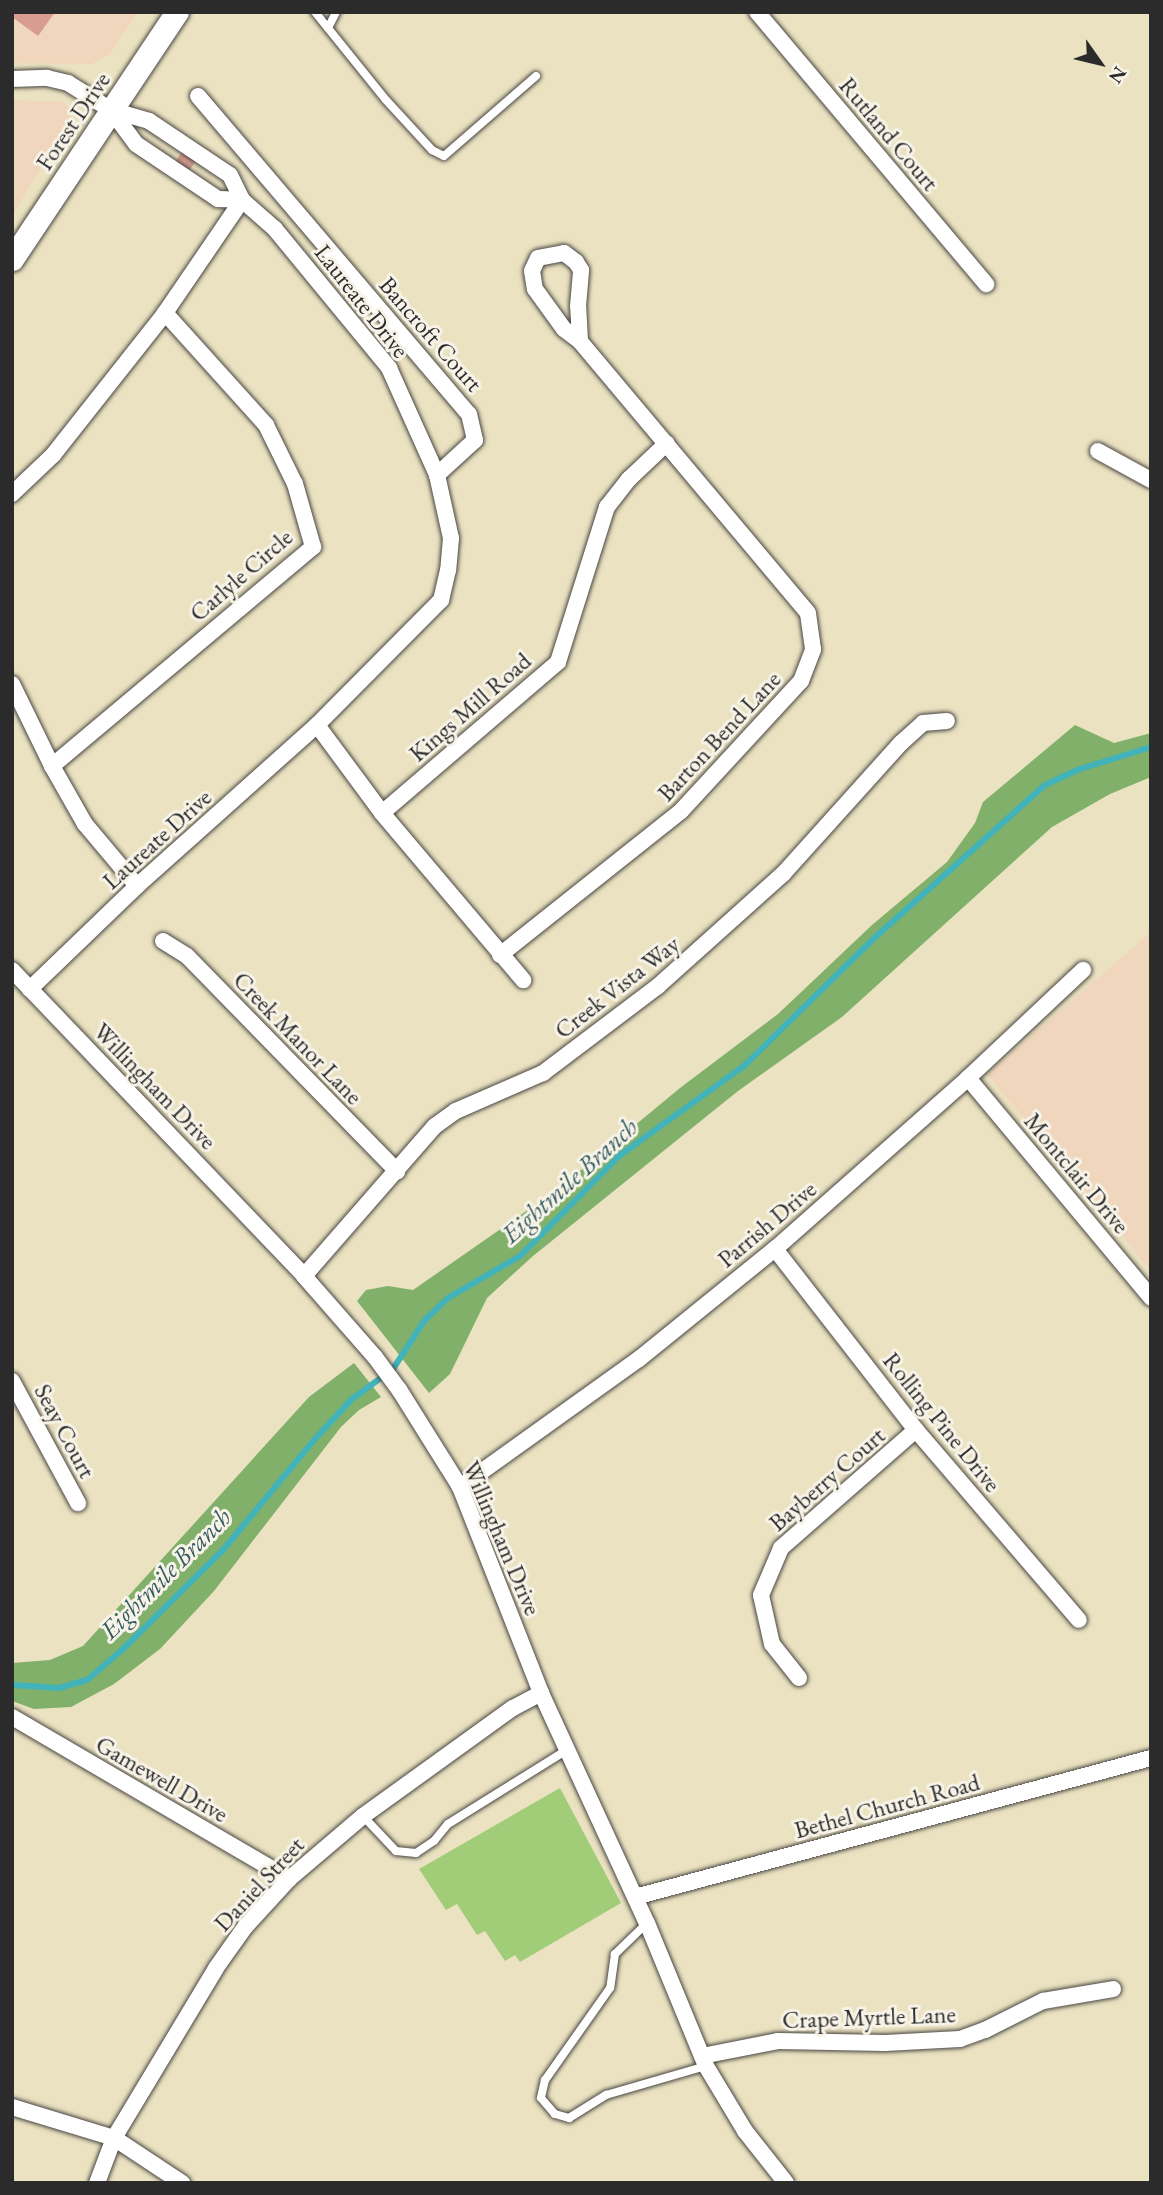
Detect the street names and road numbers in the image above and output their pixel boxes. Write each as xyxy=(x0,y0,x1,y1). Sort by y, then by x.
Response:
street label: Forest Drive xyxy=(30,66,116,176)
street label: Rutland Court xyxy=(833,71,945,197)
street label: Laureate Drive xyxy=(309,238,415,364)
street label: Bancroft Court xyxy=(373,271,489,397)
street label: Carlyle Circle xyxy=(184,523,298,627)
street label: Kings Mill Road xyxy=(403,646,537,768)
street label: Barton Bend Lane xyxy=(651,665,787,807)
street label: Laureate Drive xyxy=(97,783,217,895)
street label: Creek Vista Way xyxy=(549,929,685,1045)
street label: Creek Manor Lane xyxy=(227,966,369,1110)
street label: Willingham Drive xyxy=(87,1017,223,1155)
street label: Montclair Drive xyxy=(1018,1107,1136,1239)
street label: Parrish Drive xyxy=(712,1174,822,1274)
street label: Rolling Pine Drive xyxy=(877,1346,1007,1498)
street label: Seay Court xyxy=(28,1379,102,1483)
street label: Bayberry Court xyxy=(763,1421,891,1537)
street label: Willingham Drive xyxy=(457,1457,547,1619)
street label: Gamewell Drive xyxy=(91,1730,233,1828)
street label: Bethel Church Road xyxy=(791,1767,983,1845)
street label: Daniel Street xyxy=(208,1831,310,1937)
street label: Crape Myrtle Lane xyxy=(782,2000,956,2034)

